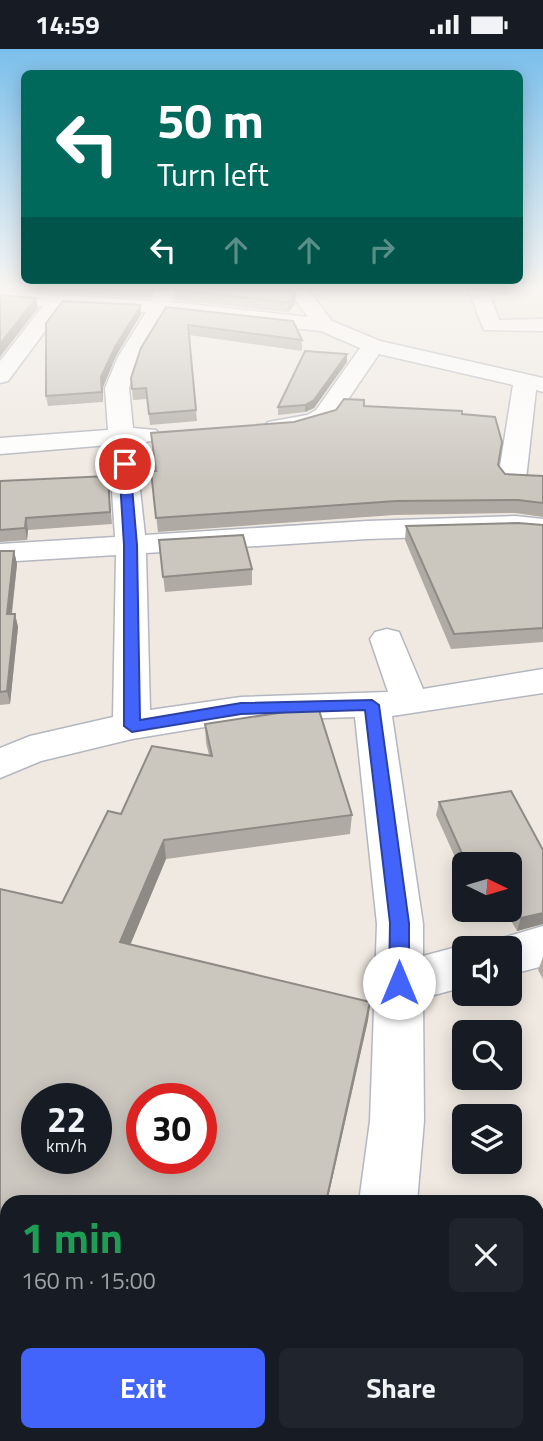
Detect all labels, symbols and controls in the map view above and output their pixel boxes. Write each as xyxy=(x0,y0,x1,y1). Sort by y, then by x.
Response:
text: 14:59 xyxy=(35,5,100,44)
text: 50 m xyxy=(157,82,264,157)
icon: left xyxy=(42,98,133,189)
text: Turn left xyxy=(157,150,269,198)
icon: left xyxy=(144,231,182,269)
icon: ahead xyxy=(217,231,255,269)
icon: ahead xyxy=(290,231,328,269)
icon: right xyxy=(363,231,401,269)
pin xyxy=(95,434,155,494)
icon: arrive xyxy=(106,445,144,483)
north arrow xyxy=(452,852,522,922)
map controls xyxy=(452,852,522,1174)
button: sound xyxy=(452,936,522,1006)
position arrow xyxy=(362,946,436,1020)
button: search xyxy=(452,1020,522,1090)
speed limit sign: 30 xyxy=(126,1083,217,1174)
text: 22 xyxy=(47,1092,86,1146)
button: layers xyxy=(452,1104,522,1174)
text: km/h xyxy=(46,1132,87,1159)
text: 1 min xyxy=(21,1205,123,1269)
button: close xyxy=(449,1218,523,1292)
text: 160 m · 15:00 xyxy=(21,1263,156,1298)
button: Exit xyxy=(21,1348,265,1428)
button: Share xyxy=(279,1348,523,1428)

